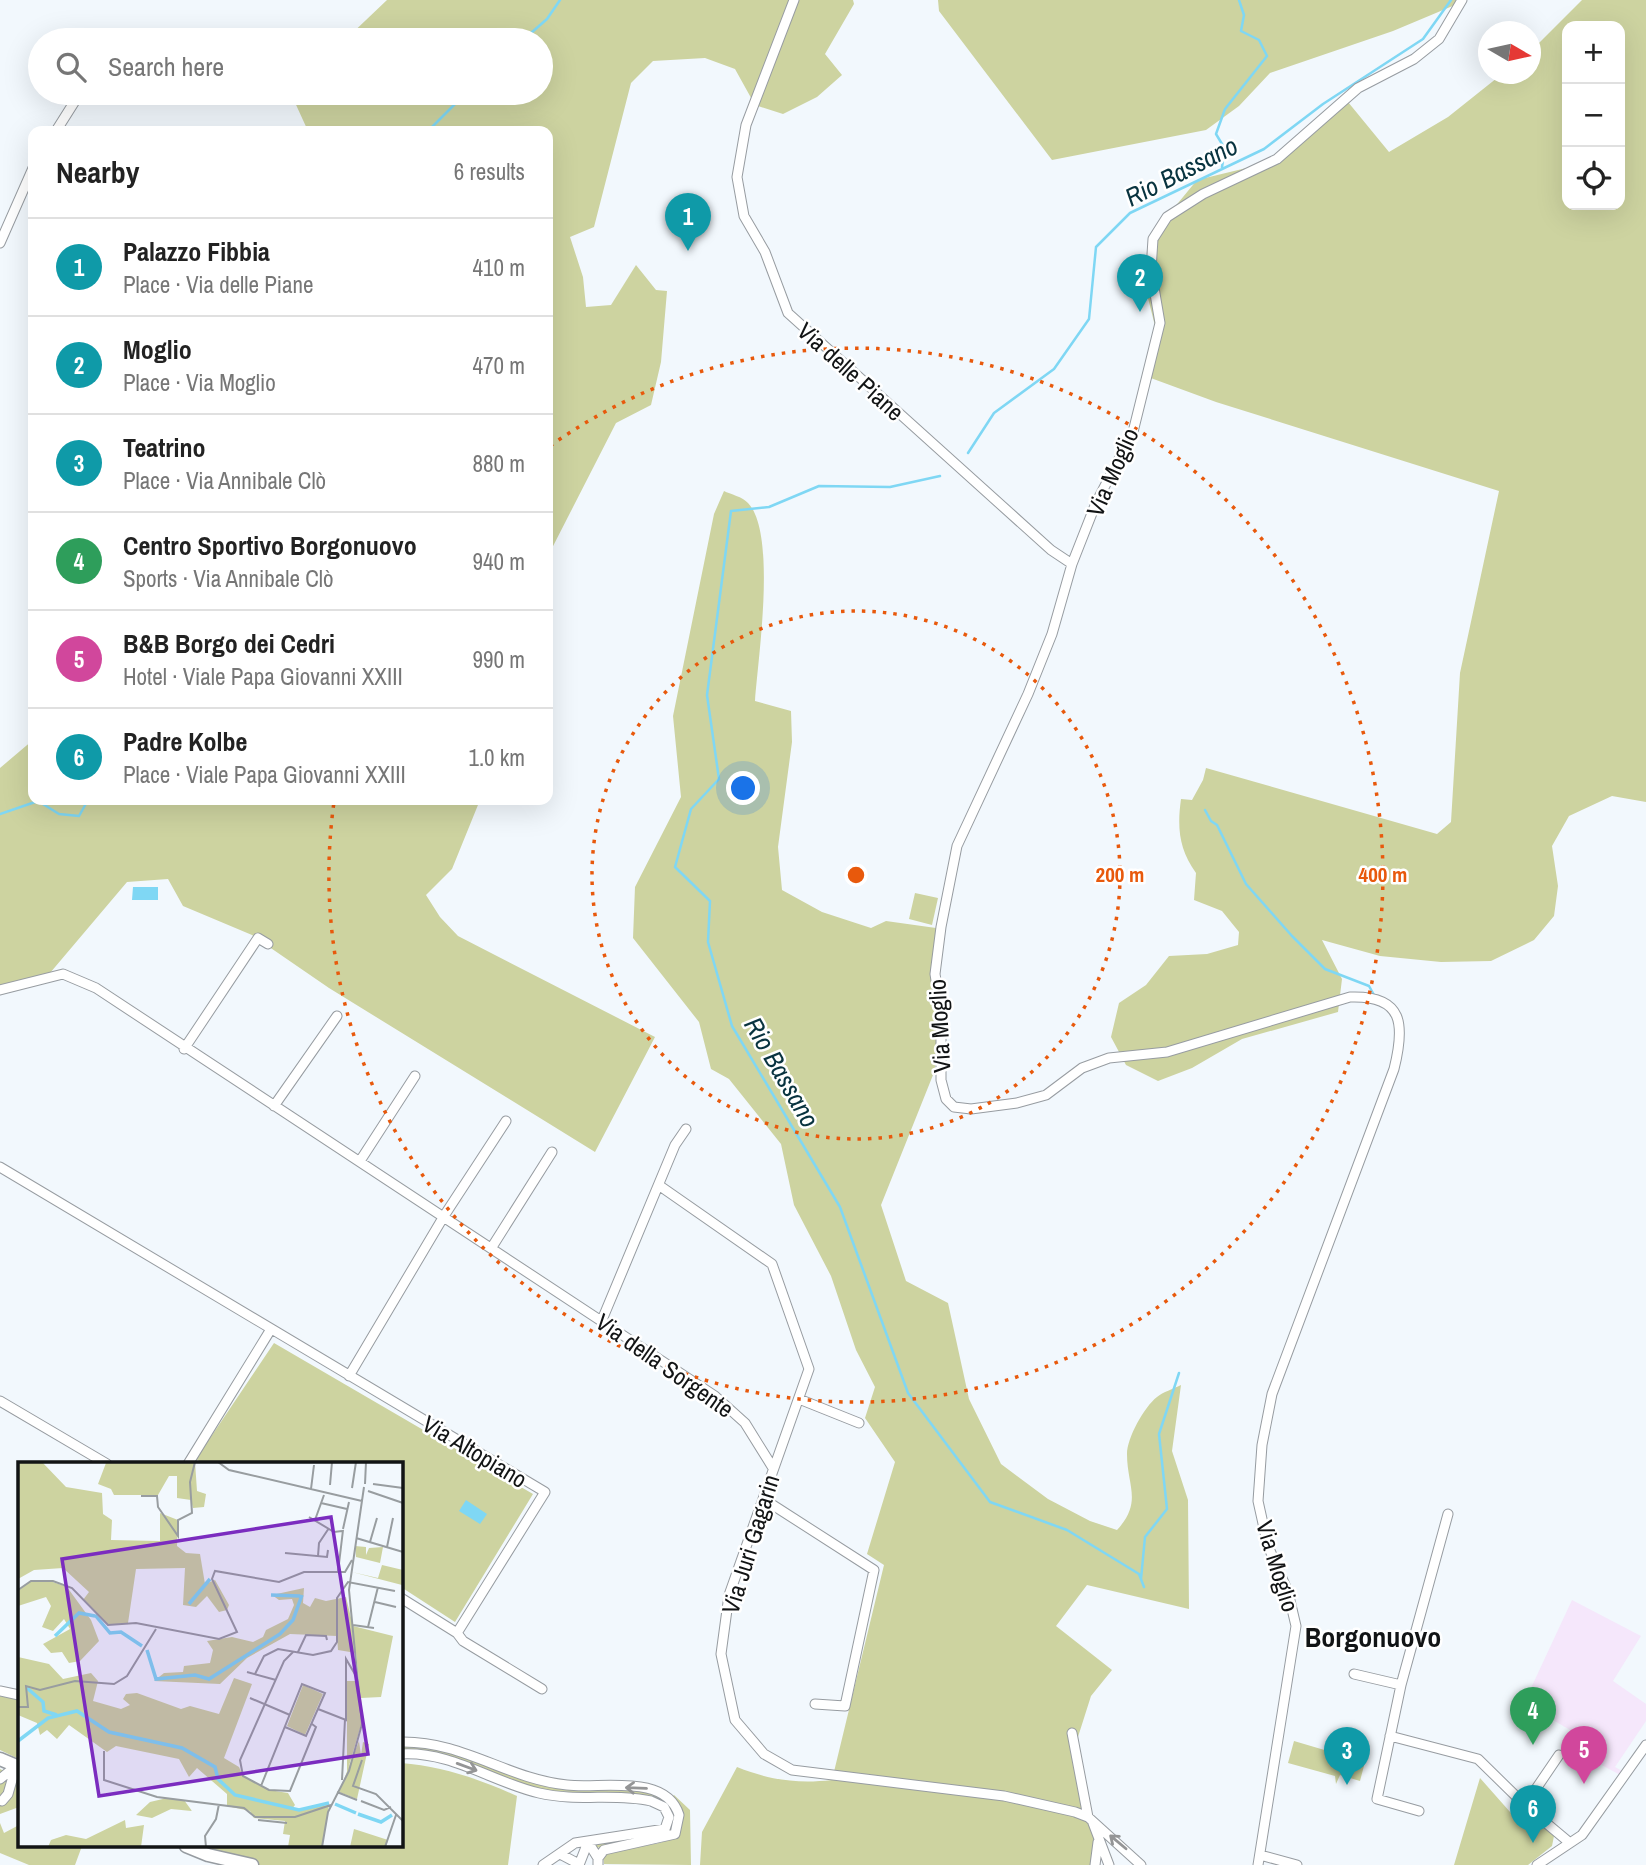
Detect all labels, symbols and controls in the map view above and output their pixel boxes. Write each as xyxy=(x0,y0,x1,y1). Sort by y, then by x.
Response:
north arrow xyxy=(1478,21,1541,84)
map controls xyxy=(1562,21,1625,210)
button: + xyxy=(1562,21,1625,84)
search box xyxy=(28,28,553,105)
icon: search xyxy=(52,48,90,86)
text: Search here xyxy=(108,49,224,84)
button: − xyxy=(1562,84,1625,147)
water label: Rio Bassano xyxy=(1119,128,1243,214)
button: locate xyxy=(1562,147,1625,210)
text: Nearby xyxy=(56,152,139,192)
text: 6 results xyxy=(454,156,525,187)
pin: 1 xyxy=(665,193,711,251)
text: Palazzo Fibbia xyxy=(123,234,270,269)
text: 1 xyxy=(74,252,84,283)
text: 410 m xyxy=(473,252,525,283)
pin: 2 xyxy=(1117,254,1163,312)
text: Place · Via delle Piane xyxy=(123,269,314,300)
street label: Via delle Piane xyxy=(791,315,911,427)
text: Moglio xyxy=(123,332,192,367)
text: 2 xyxy=(74,350,84,381)
text: 470 m xyxy=(473,350,525,381)
text: Place · Via Moglio xyxy=(123,367,276,398)
street label: Via Moglio xyxy=(1078,423,1146,521)
text: Teatrino xyxy=(123,430,206,465)
text: 3 xyxy=(74,448,84,479)
text: 880 m xyxy=(473,448,525,479)
text: Place · Via Annibale Clò xyxy=(123,465,326,496)
text: Centro Sportivo Borgonuovo xyxy=(123,528,417,563)
text: 4 xyxy=(74,546,84,577)
text: 940 m xyxy=(473,546,525,577)
text: Sports · Via Annibale Clò xyxy=(123,563,333,594)
text: B&B Borgo dei Cedri xyxy=(123,626,335,661)
text: 5 xyxy=(74,644,84,675)
text: 990 m xyxy=(473,644,525,675)
text: Hotel · Viale Papa Giovanni XXIII xyxy=(123,661,403,692)
text: Padre Kolbe xyxy=(123,724,247,759)
text: 6 xyxy=(74,742,84,773)
text: 1.0 km xyxy=(468,742,525,773)
text: Place · Viale Papa Giovanni XXIII xyxy=(123,759,406,790)
your location xyxy=(726,771,760,805)
text: 200 m xyxy=(1096,860,1144,889)
text: 400 m xyxy=(1359,860,1407,889)
centre of rings xyxy=(844,863,868,887)
street label: Via Moglio xyxy=(921,978,957,1074)
water label: Rio Bassano xyxy=(736,1010,828,1134)
street label: Via della Sorgente xyxy=(590,1306,740,1424)
street label: Via Altopiano xyxy=(417,1407,533,1495)
inset map xyxy=(18,1462,402,1848)
street label: Via Juri Gagarin xyxy=(714,1470,786,1618)
street label: Via Moglio xyxy=(1249,1516,1307,1616)
district label: Borgonuovo xyxy=(1305,1618,1441,1656)
pin: 4 xyxy=(1510,1687,1556,1745)
pin: 5 xyxy=(1561,1726,1607,1784)
pin: 3 xyxy=(1324,1727,1370,1785)
one-way arrow xyxy=(456,1761,478,1774)
one-way arrow xyxy=(624,1782,647,1795)
pin: 6 xyxy=(1510,1785,1556,1843)
one-way arrow xyxy=(1109,1834,1127,1850)

